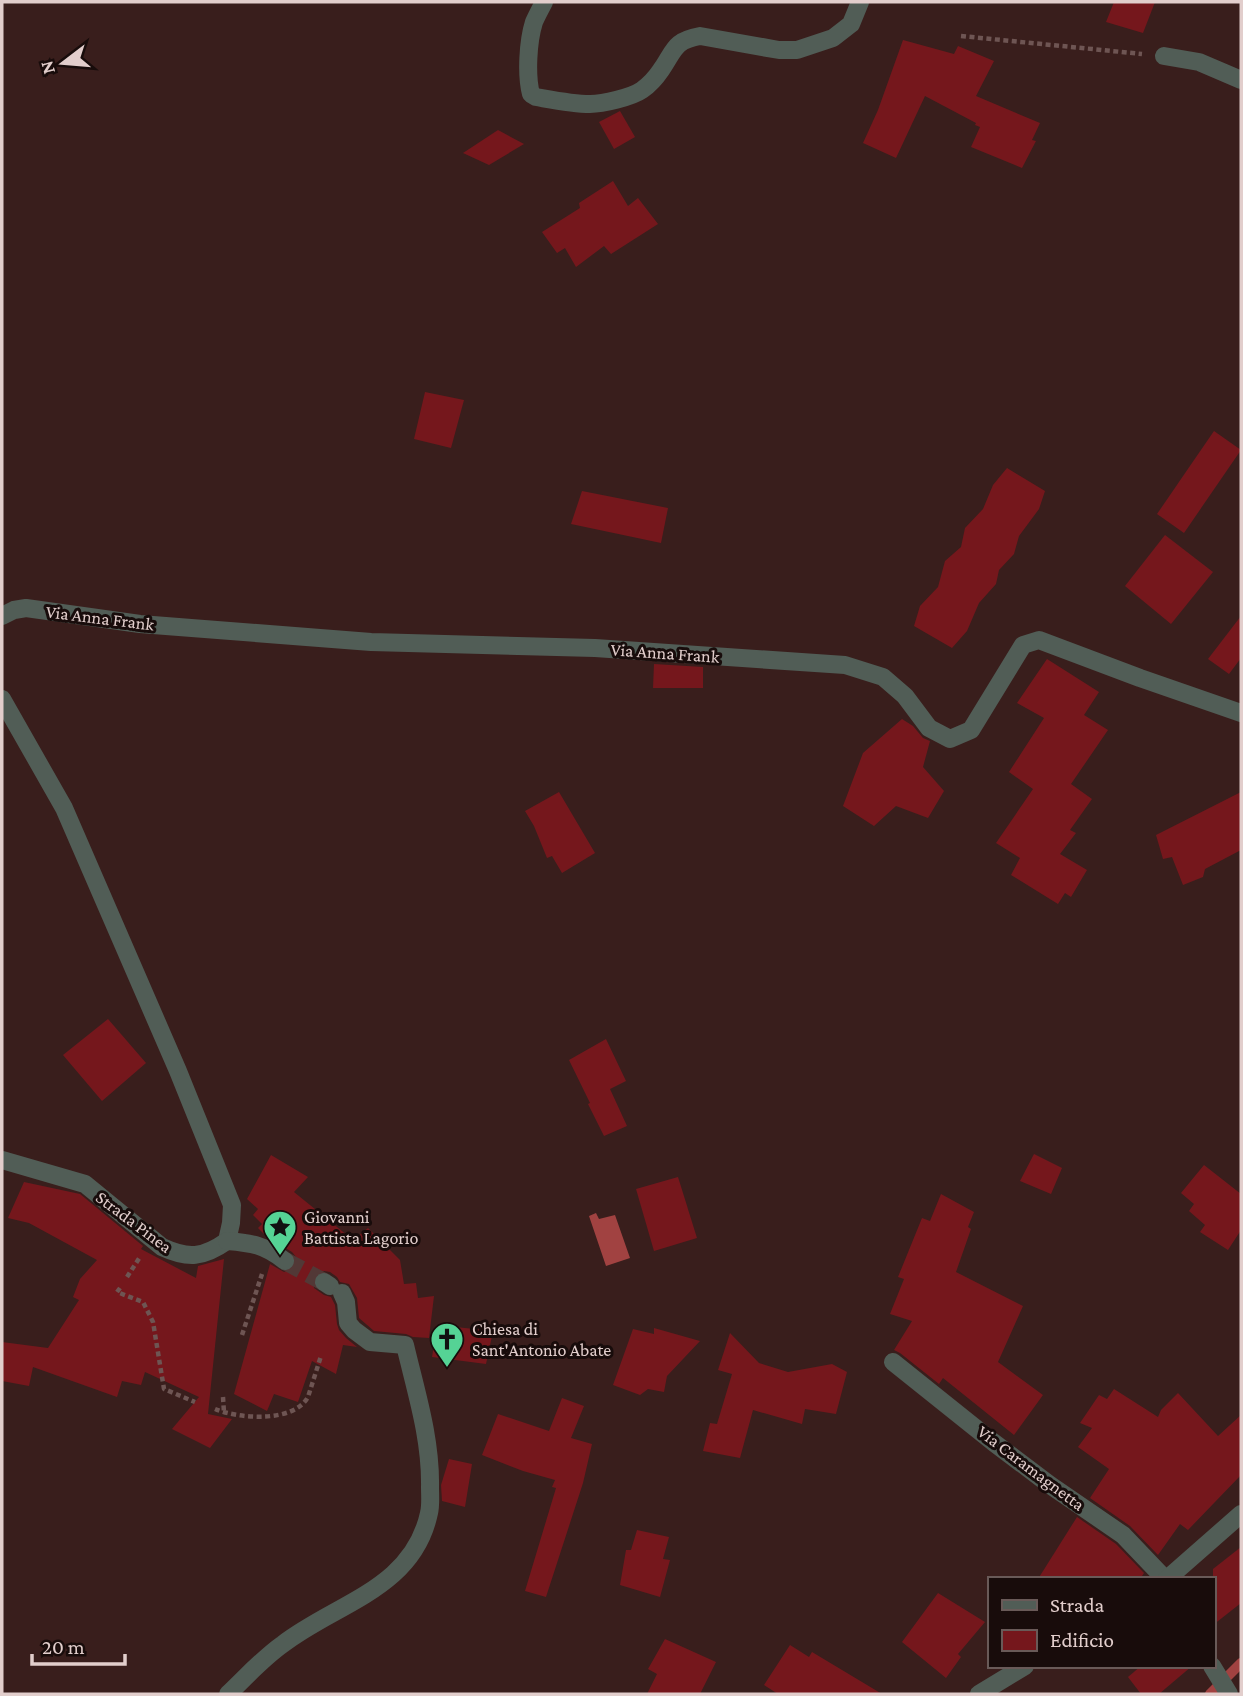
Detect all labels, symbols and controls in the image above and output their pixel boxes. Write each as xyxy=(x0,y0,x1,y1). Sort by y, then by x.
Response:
north arrow xyxy=(28,28,98,98)
text: N xyxy=(35,58,59,77)
street label: Via Anna Frank xyxy=(45,601,156,635)
street label: Via Anna Frank xyxy=(610,639,721,667)
street label: Strada Pinea xyxy=(92,1187,176,1257)
place label: Giovanni Battista Lagorio xyxy=(304,1207,418,1248)
place icon: Giovanni Battista Lagorio xyxy=(261,1208,299,1257)
place label: Chiesa di Sant'Antonio Abate xyxy=(472,1319,611,1360)
church icon: Chiesa di Sant'Antonio Abate xyxy=(428,1320,466,1369)
street label: Via Caramagnetta xyxy=(974,1421,1088,1515)
legend xyxy=(988,1577,1215,1668)
text: Strada xyxy=(1050,1593,1105,1617)
scale bar xyxy=(32,1622,124,1666)
text: Edificio xyxy=(1050,1628,1114,1652)
text: 20 m xyxy=(42,1635,85,1659)

